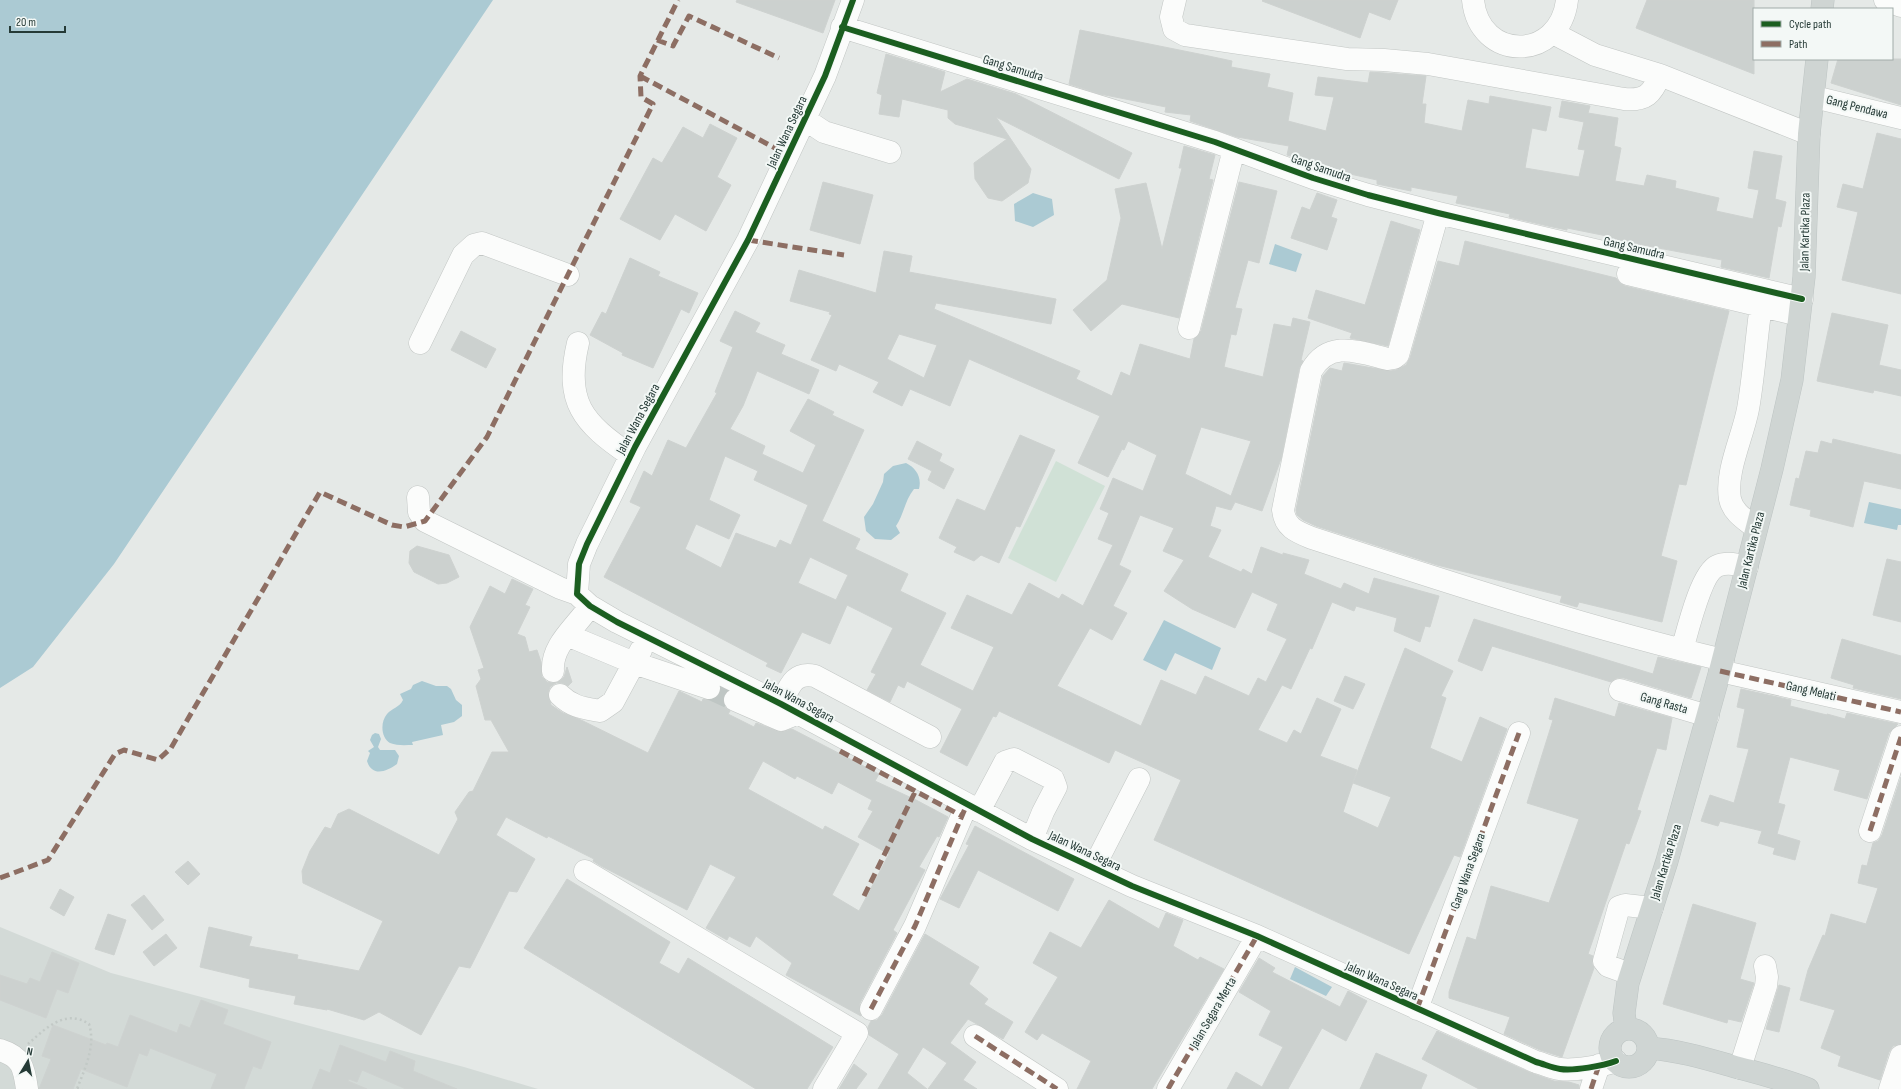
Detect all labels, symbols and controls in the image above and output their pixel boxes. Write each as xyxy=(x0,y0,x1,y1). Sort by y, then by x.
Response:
scale bar xyxy=(10,8,65,34)
legend xyxy=(1753,8,1893,60)
text: 20 m xyxy=(16,15,36,30)
text: Cycle path xyxy=(1789,17,1831,32)
text: Path xyxy=(1789,37,1807,52)
street label: Gang Samudra xyxy=(981,51,1045,85)
street label: Gang Pendawa xyxy=(1824,92,1890,122)
street label: Jalan Wana Segara xyxy=(763,93,811,172)
street label: Gang Samudra xyxy=(1289,150,1353,186)
street label: Jalan Kartika Plaza xyxy=(1796,193,1814,272)
street label: Gang Samudra xyxy=(1602,233,1666,263)
street label: Jalan Wana Segara xyxy=(612,381,663,458)
street label: Jalan Kartika Plaza xyxy=(1734,510,1768,591)
street label: Jalan Wana Segara xyxy=(760,675,837,726)
street label: Gang Melati xyxy=(1784,677,1838,705)
street label: Gang Rasta xyxy=(1638,689,1690,717)
street label: Jalan Kartika Plaza xyxy=(1647,822,1685,903)
street label: Jalan Wana Segara xyxy=(1045,827,1124,875)
street label: Gang Wana Segara xyxy=(1447,831,1489,911)
street label: Jalan Wana Segara xyxy=(1342,957,1421,1004)
street label: Jalan Segara Merta xyxy=(1186,974,1240,1052)
north arrow xyxy=(8,1041,48,1081)
text: N xyxy=(26,1045,34,1059)

